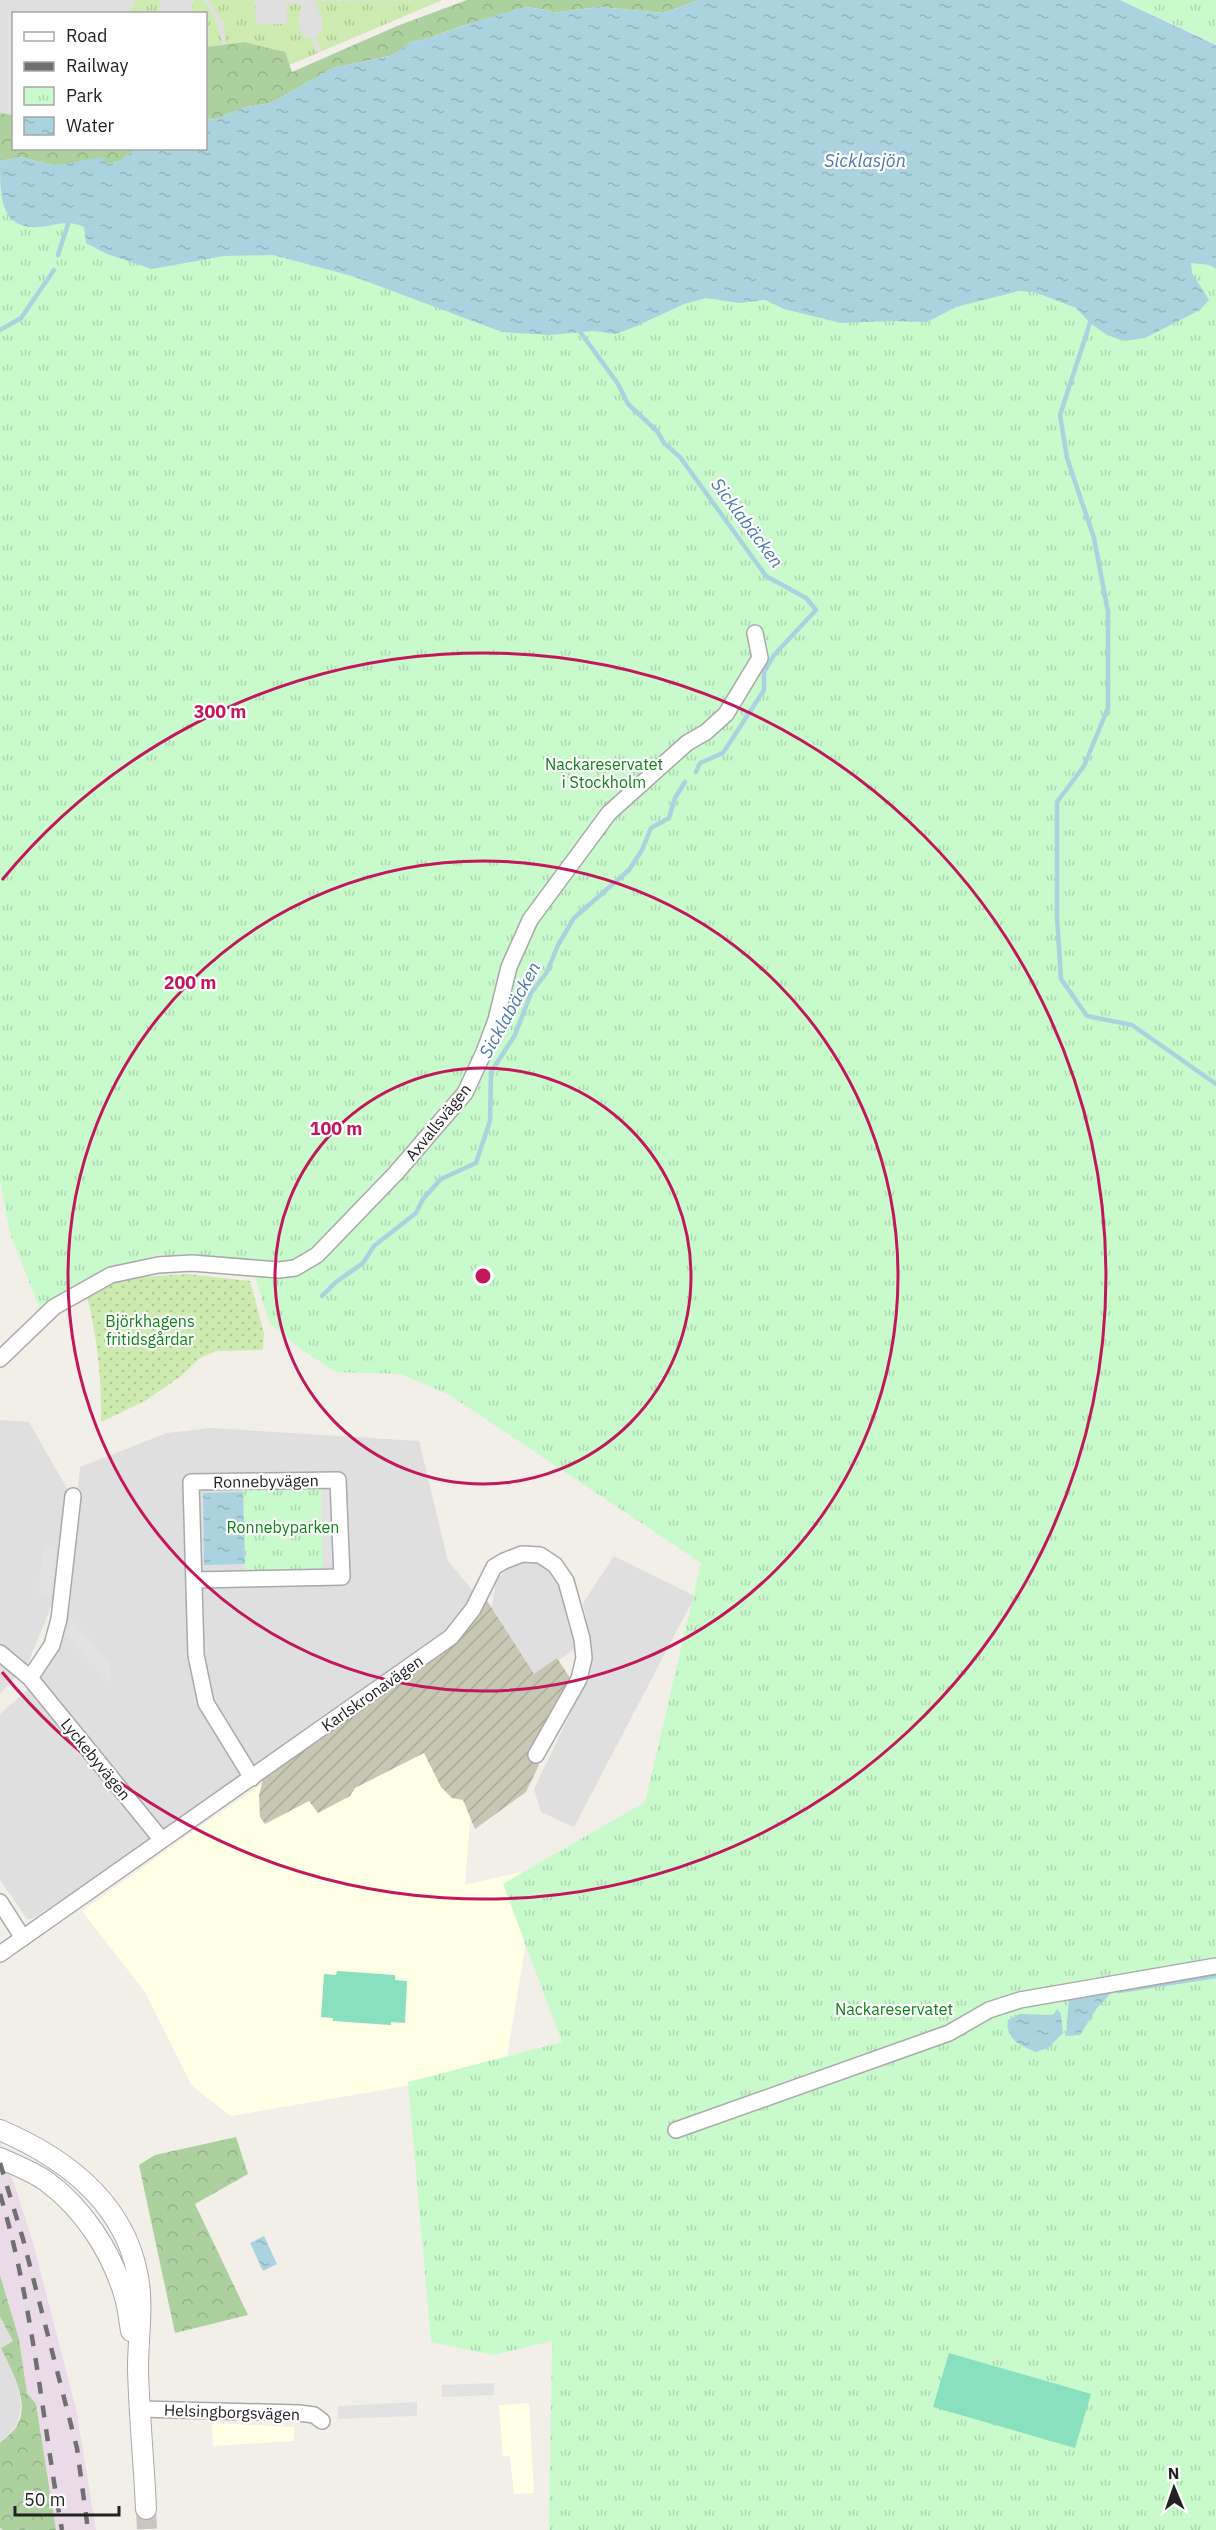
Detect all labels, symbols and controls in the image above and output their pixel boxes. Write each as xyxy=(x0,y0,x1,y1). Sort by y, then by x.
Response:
legend xyxy=(12,12,207,150)
text: Road xyxy=(66,24,107,47)
text: Railway xyxy=(66,54,128,77)
text: Park xyxy=(66,84,103,107)
text: Water xyxy=(66,114,115,137)
water label: Sicklasjön xyxy=(824,149,906,172)
water label: Sicklabäcken xyxy=(706,473,789,572)
text: 300 m xyxy=(194,700,246,723)
park label: Nackareservatet i Stockholm xyxy=(545,754,663,792)
water label: Sicklabäcken xyxy=(474,958,545,1062)
text: 200 m xyxy=(164,971,216,994)
street label: Axvallsvägen xyxy=(401,1079,475,1165)
text: 100 m xyxy=(310,1117,362,1140)
centre of rings xyxy=(473,1266,493,1286)
park label: Björkhagens fritidsgårdar xyxy=(105,1311,195,1349)
street label: Ronnebyvägen xyxy=(213,1470,319,1492)
park label: Ronnebyparken xyxy=(227,1517,339,1537)
street label: Karlskronavägen xyxy=(317,1650,427,1736)
street label: Lyckebyvägen xyxy=(57,1714,135,1804)
park label: Nackareservatet xyxy=(835,1999,953,2019)
street label: Helsingborgsvägen xyxy=(164,2400,300,2424)
north arrow xyxy=(1144,2458,1204,2518)
text: N xyxy=(1167,2463,1180,2483)
scale bar xyxy=(15,2479,118,2517)
text: 50 m xyxy=(24,2488,66,2511)

